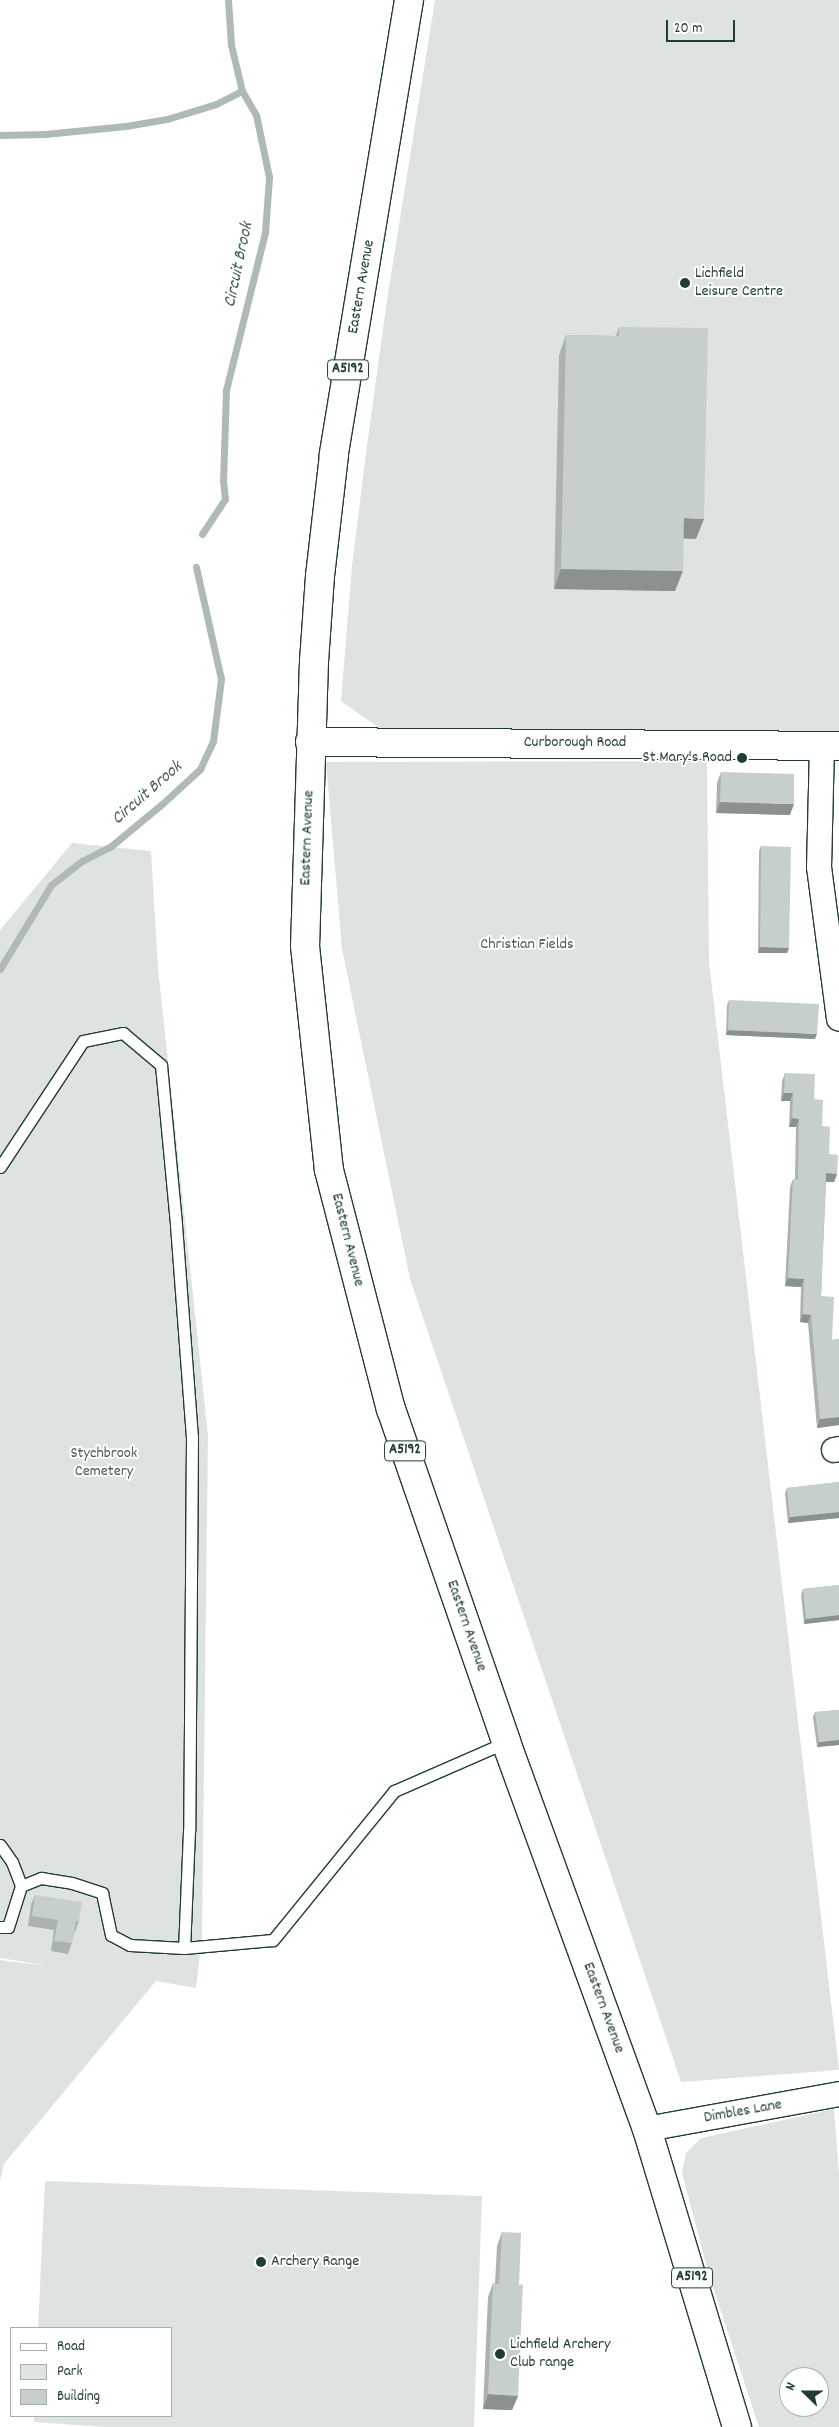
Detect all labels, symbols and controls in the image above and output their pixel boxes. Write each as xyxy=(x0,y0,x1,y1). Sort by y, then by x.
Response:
scale bar xyxy=(669,10,738,42)
text: 20 m xyxy=(674,18,702,40)
water label: Circuit Brook xyxy=(220,220,260,310)
street label: Eastern Avenue xyxy=(344,238,380,336)
place label: Lichfield Leisure Centre xyxy=(695,264,783,302)
marker: Lichfield Leisure Centre xyxy=(679,277,691,289)
road number: A5192 xyxy=(327,358,369,382)
street label: Curborough Road xyxy=(524,733,626,753)
place label: St Mary's Road xyxy=(643,748,732,768)
marker: St Mary's Road xyxy=(736,752,748,764)
water label: Circuit Brook xyxy=(108,757,188,831)
street label: Eastern Avenue xyxy=(297,790,319,886)
park label: Christian Fields xyxy=(480,935,574,955)
street label: Eastern Avenue xyxy=(326,1191,368,1289)
road number: A5192 xyxy=(384,1438,426,1464)
park label: Stychbrook Cemetery xyxy=(71,1444,137,1482)
street label: Eastern Avenue xyxy=(441,1578,491,1674)
street label: Eastern Avenue xyxy=(578,1960,628,2056)
street label: Dimbles Lane xyxy=(703,2096,783,2128)
place label: Archery Range xyxy=(271,2252,359,2272)
marker: Archery Range xyxy=(255,2256,267,2268)
road number: A5192 xyxy=(671,2266,713,2290)
legend xyxy=(10,2327,172,2417)
place label: Lichfield Archery Club range xyxy=(510,2335,611,2373)
text: Road xyxy=(57,2336,85,2358)
marker: Lichfield Archery Club range xyxy=(494,2348,506,2360)
text: Park xyxy=(57,2361,83,2383)
north arrow xyxy=(779,2367,829,2417)
text: N xyxy=(780,2380,802,2394)
text: Building xyxy=(57,2386,100,2408)

